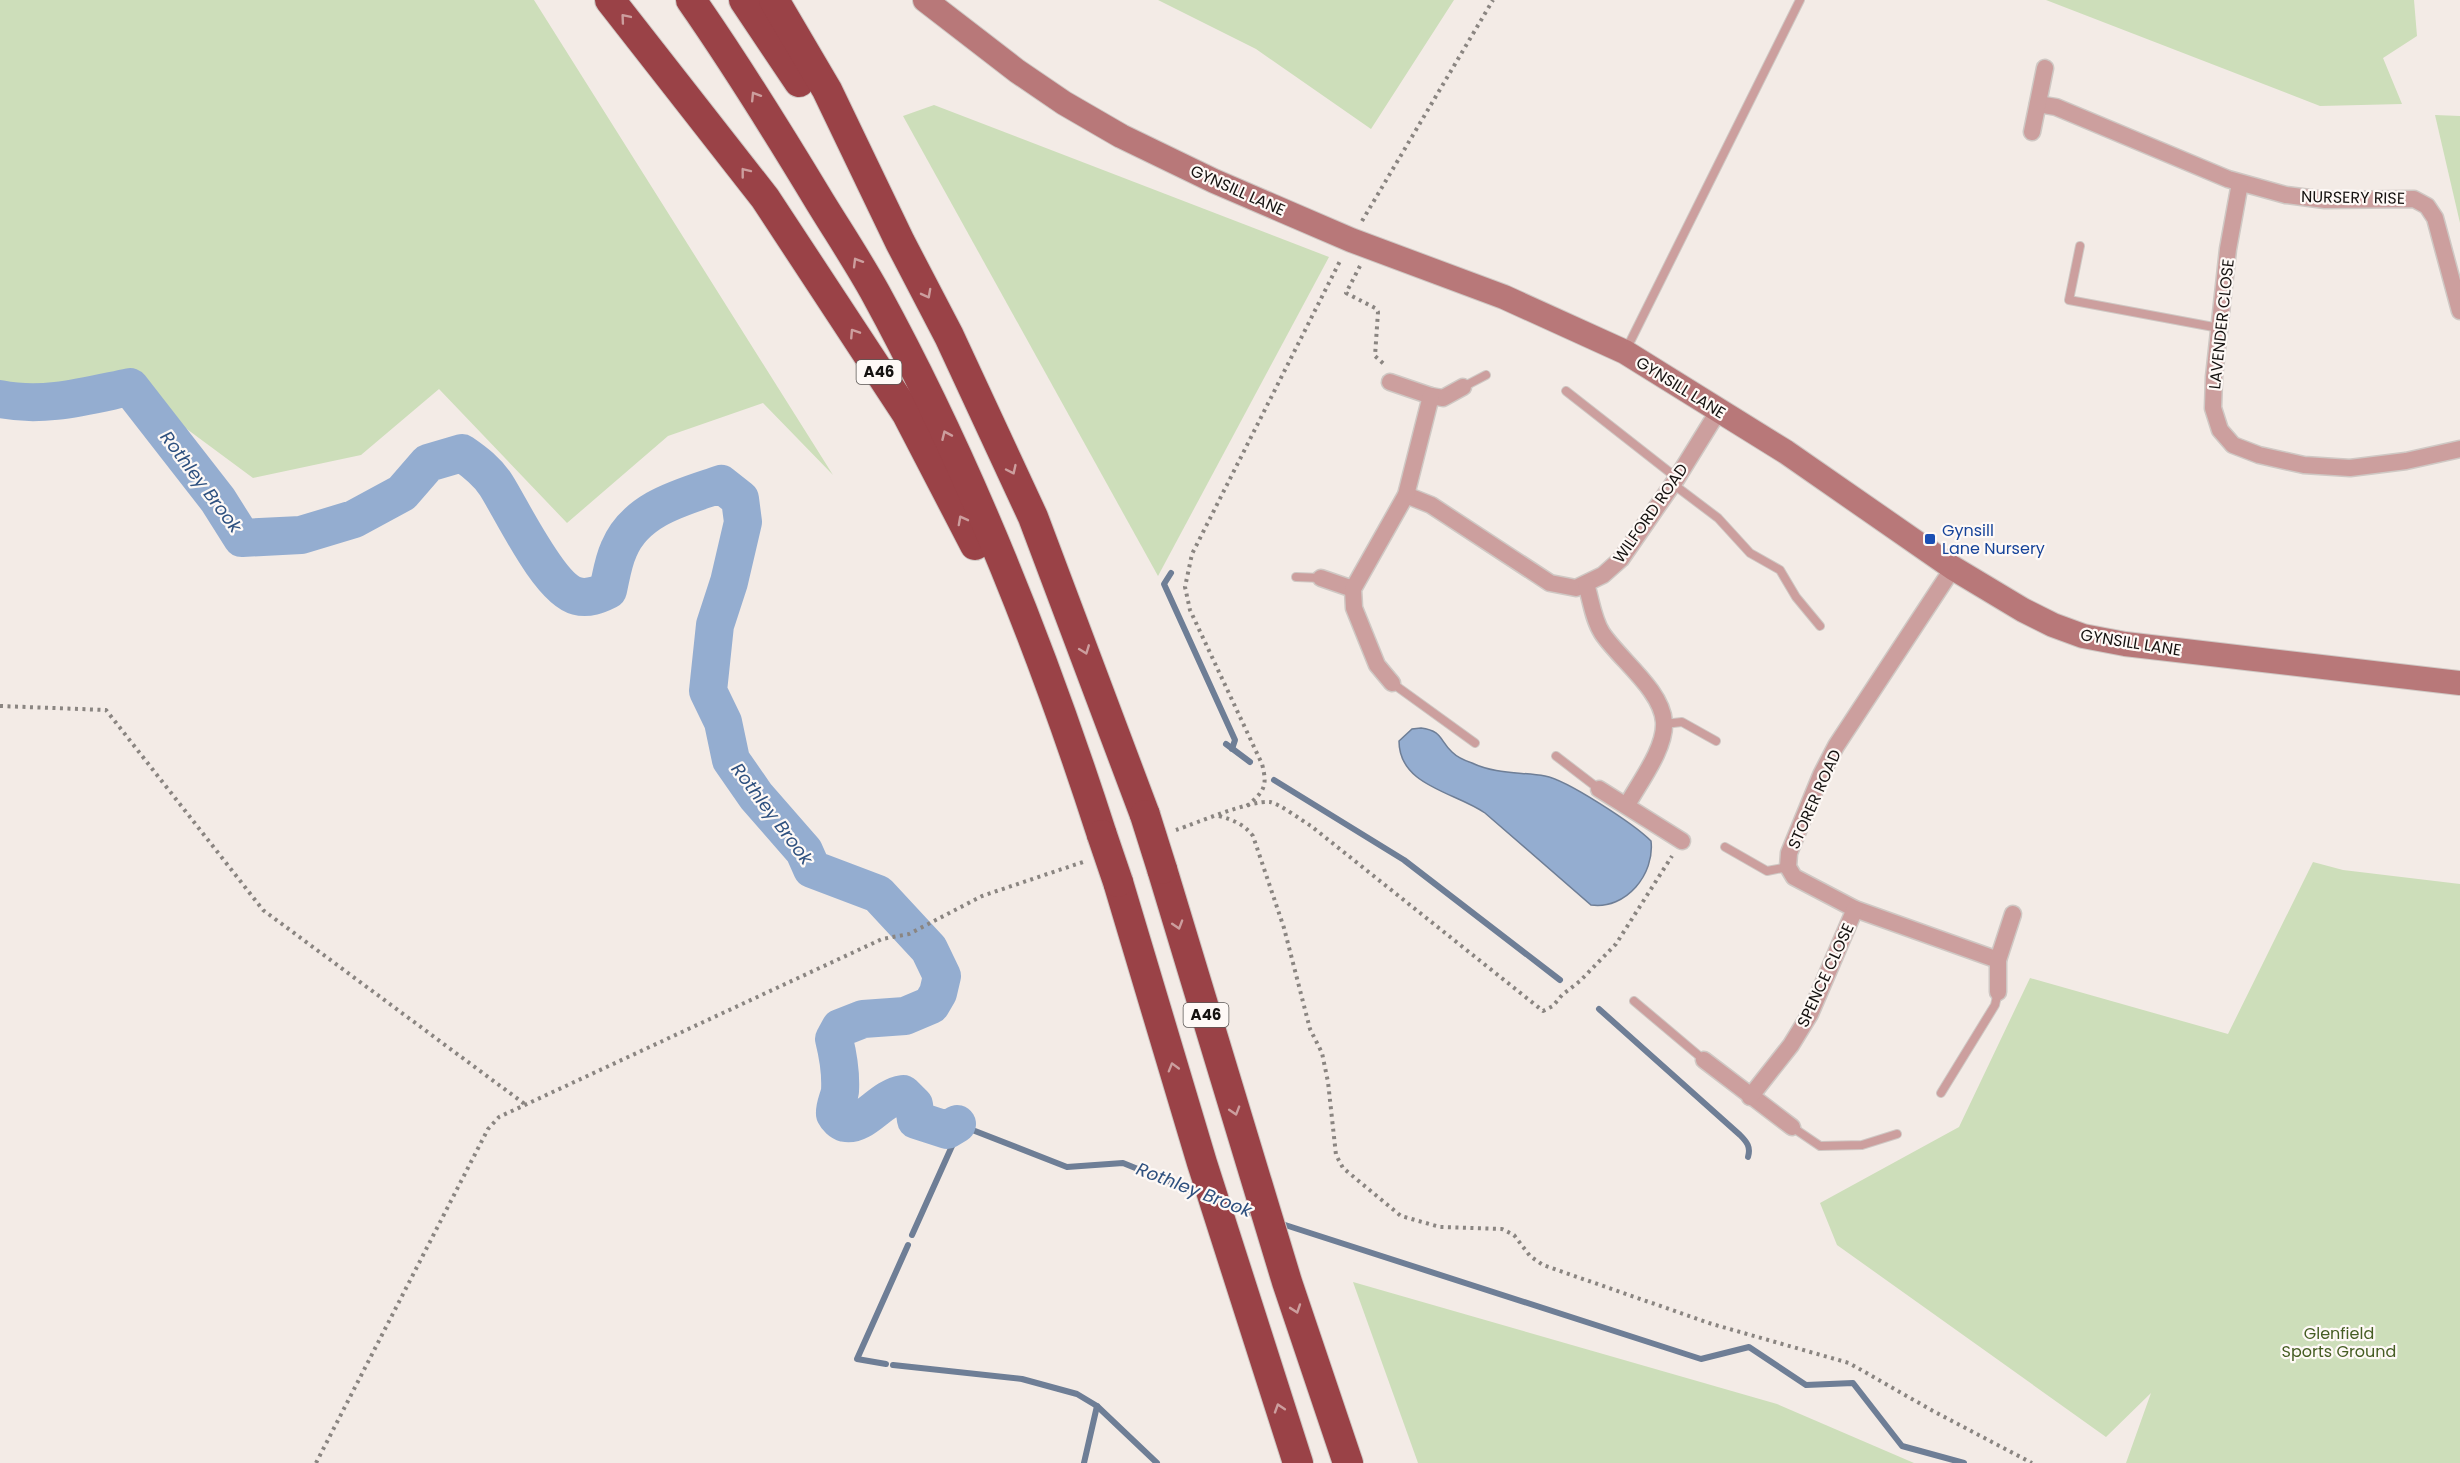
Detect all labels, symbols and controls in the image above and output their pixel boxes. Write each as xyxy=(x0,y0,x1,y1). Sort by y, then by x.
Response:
one-way arrow xyxy=(621,14,632,25)
one-way arrow xyxy=(750,92,762,102)
street label: GYNSILL LANE xyxy=(1187,159,1289,222)
one-way arrow xyxy=(741,167,752,178)
street label: NURSERY RISE xyxy=(2301,185,2405,210)
one-way arrow xyxy=(852,258,864,268)
street label: LAVENDER CLOSE xyxy=(2203,258,2240,390)
one-way arrow xyxy=(920,288,931,298)
one-way arrow xyxy=(849,329,861,339)
street label: GYNSILL LANE xyxy=(1632,351,1730,424)
road number: A46 xyxy=(856,360,902,384)
water label: Rothley Brook xyxy=(155,426,248,538)
one-way arrow xyxy=(942,431,954,442)
street label: WILFORD ROAD xyxy=(1607,459,1693,568)
one-way arrow xyxy=(1004,463,1016,474)
one-way arrow xyxy=(958,515,969,526)
place label: Gynsill Lane Nursery xyxy=(1942,519,2045,560)
marker: Gynsill Lane Nursery xyxy=(1923,532,1937,546)
street label: GYNSILL LANE xyxy=(2079,623,2183,662)
one-way arrow xyxy=(1077,645,1090,655)
street label: STORER ROAD xyxy=(1782,746,1847,853)
water label: Rothley Brook xyxy=(726,758,819,870)
one-way arrow xyxy=(1171,919,1183,930)
street label: SPENCE CLOSE xyxy=(1791,919,1860,1031)
road number: A46 xyxy=(1184,1003,1228,1027)
one-way arrow xyxy=(1168,1062,1180,1073)
one-way arrow xyxy=(1228,1105,1240,1116)
water label: Rothley Brook xyxy=(1133,1156,1256,1223)
one-way arrow xyxy=(1288,1303,1301,1314)
park label: Glenfield Sports Ground xyxy=(2282,1322,2396,1363)
one-way arrow xyxy=(1274,1403,1287,1414)

